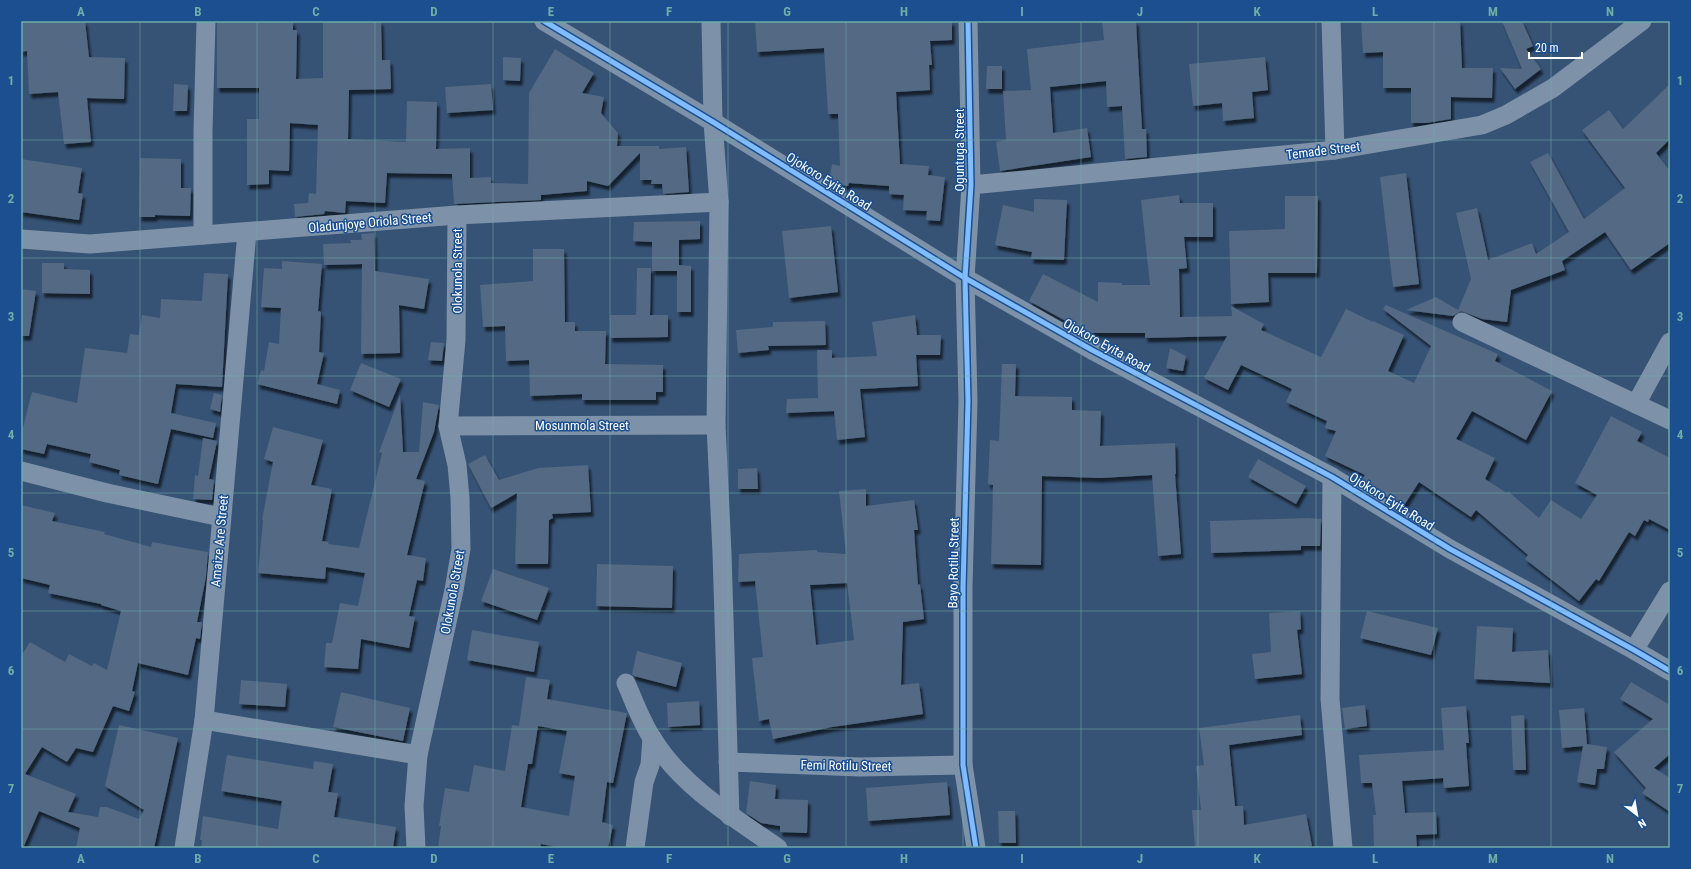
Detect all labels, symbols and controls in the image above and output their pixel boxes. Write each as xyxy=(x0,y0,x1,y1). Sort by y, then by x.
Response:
text: A xyxy=(77,4,85,19)
text: B xyxy=(194,4,202,19)
text: C xyxy=(312,4,320,19)
text: D xyxy=(430,4,438,19)
text: E xyxy=(548,4,555,19)
text: F xyxy=(666,4,672,19)
text: G xyxy=(783,4,791,19)
text: H xyxy=(900,4,908,19)
text: I xyxy=(1020,4,1024,19)
text: J xyxy=(1137,4,1143,19)
text: K xyxy=(1253,4,1261,19)
text: L xyxy=(1372,4,1378,19)
text: M xyxy=(1488,4,1498,19)
text: N xyxy=(1606,4,1614,19)
scale bar xyxy=(1529,34,1582,60)
text: 20 m xyxy=(1535,41,1559,55)
text: 1 xyxy=(8,73,14,88)
text: 1 xyxy=(1677,73,1683,88)
street label: Oguntuga Street xyxy=(952,108,967,192)
street label: Temade Street xyxy=(1285,139,1361,162)
street label: Ojokoro Eyita Road xyxy=(784,149,874,213)
text: 2 xyxy=(8,191,15,206)
text: 2 xyxy=(1677,191,1684,206)
street label: Oladunjoye Oriola Street xyxy=(308,210,432,235)
street label: Olokunola Street xyxy=(450,228,465,313)
text: 3 xyxy=(8,309,14,324)
text: 3 xyxy=(1677,309,1683,324)
street label: Ojokoro Eyita Road xyxy=(1061,315,1153,375)
street label: Mosunmola Street xyxy=(535,418,629,433)
text: 4 xyxy=(8,427,15,442)
text: 4 xyxy=(1677,427,1684,442)
street label: Ojokoro Eyita Road xyxy=(1347,469,1437,533)
street label: Amaize Are Street xyxy=(208,494,231,588)
street label: Bayo Rotilu Street xyxy=(945,517,962,609)
text: 5 xyxy=(8,545,15,560)
text: 5 xyxy=(1677,545,1684,560)
street label: Olokunola Street xyxy=(438,549,467,635)
text: 6 xyxy=(8,663,15,678)
text: 6 xyxy=(1677,663,1684,678)
street label: Femi Rotilu Street xyxy=(800,757,892,774)
text: 7 xyxy=(8,781,15,796)
text: 7 xyxy=(1677,781,1684,796)
north arrow xyxy=(1617,795,1657,835)
text: N xyxy=(1635,816,1648,831)
text: A xyxy=(77,851,85,866)
text: B xyxy=(194,851,202,866)
text: C xyxy=(312,851,320,866)
text: D xyxy=(430,851,438,866)
text: E xyxy=(548,851,555,866)
text: F xyxy=(666,851,672,866)
text: G xyxy=(783,851,791,866)
text: H xyxy=(900,851,908,866)
text: I xyxy=(1020,851,1024,866)
text: J xyxy=(1137,851,1143,866)
text: K xyxy=(1253,851,1261,866)
text: L xyxy=(1372,851,1378,866)
text: M xyxy=(1488,851,1498,866)
text: N xyxy=(1606,851,1614,866)

